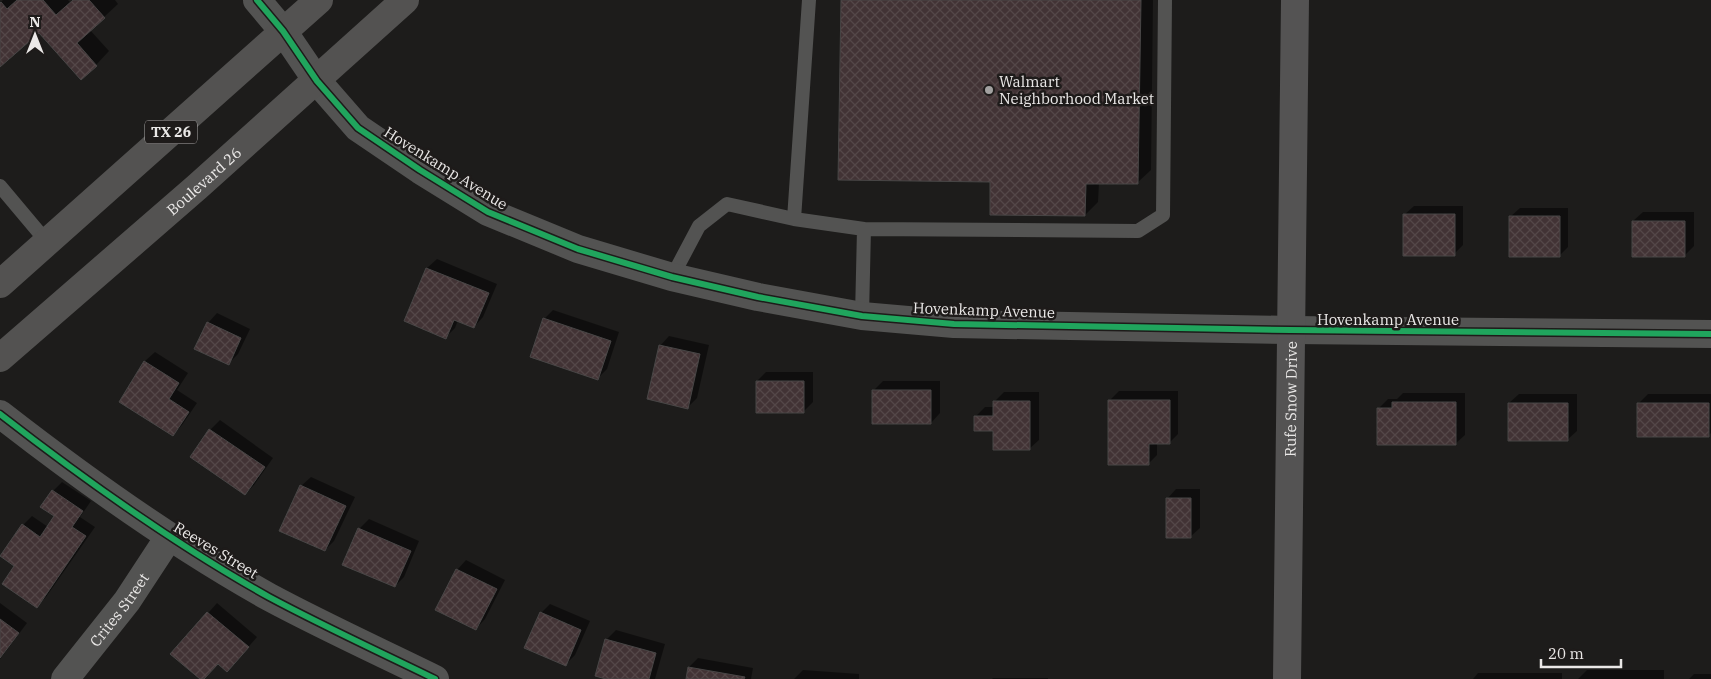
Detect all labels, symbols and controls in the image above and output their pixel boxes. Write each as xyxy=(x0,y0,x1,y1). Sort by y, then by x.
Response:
north arrow xyxy=(10,10,60,60)
text: N xyxy=(29,13,41,31)
place label: Walmart Neighborhood Market xyxy=(999,72,1154,108)
marker: Walmart Neighborhood Market xyxy=(983,84,995,96)
road number: TX 26 xyxy=(145,120,197,144)
street label: Hovenkamp Avenue xyxy=(381,122,511,214)
street label: Boulevard 26 xyxy=(162,142,245,219)
street label: Hovenkamp Avenue xyxy=(913,298,1055,322)
street label: Hovenkamp Avenue xyxy=(1317,310,1459,329)
street label: Rufe Snow Drive xyxy=(1280,341,1300,457)
street label: Reeves Street xyxy=(170,517,262,583)
street label: Crites Street xyxy=(85,569,152,650)
scale bar xyxy=(1541,636,1621,668)
text: 20 m xyxy=(1548,644,1584,663)

